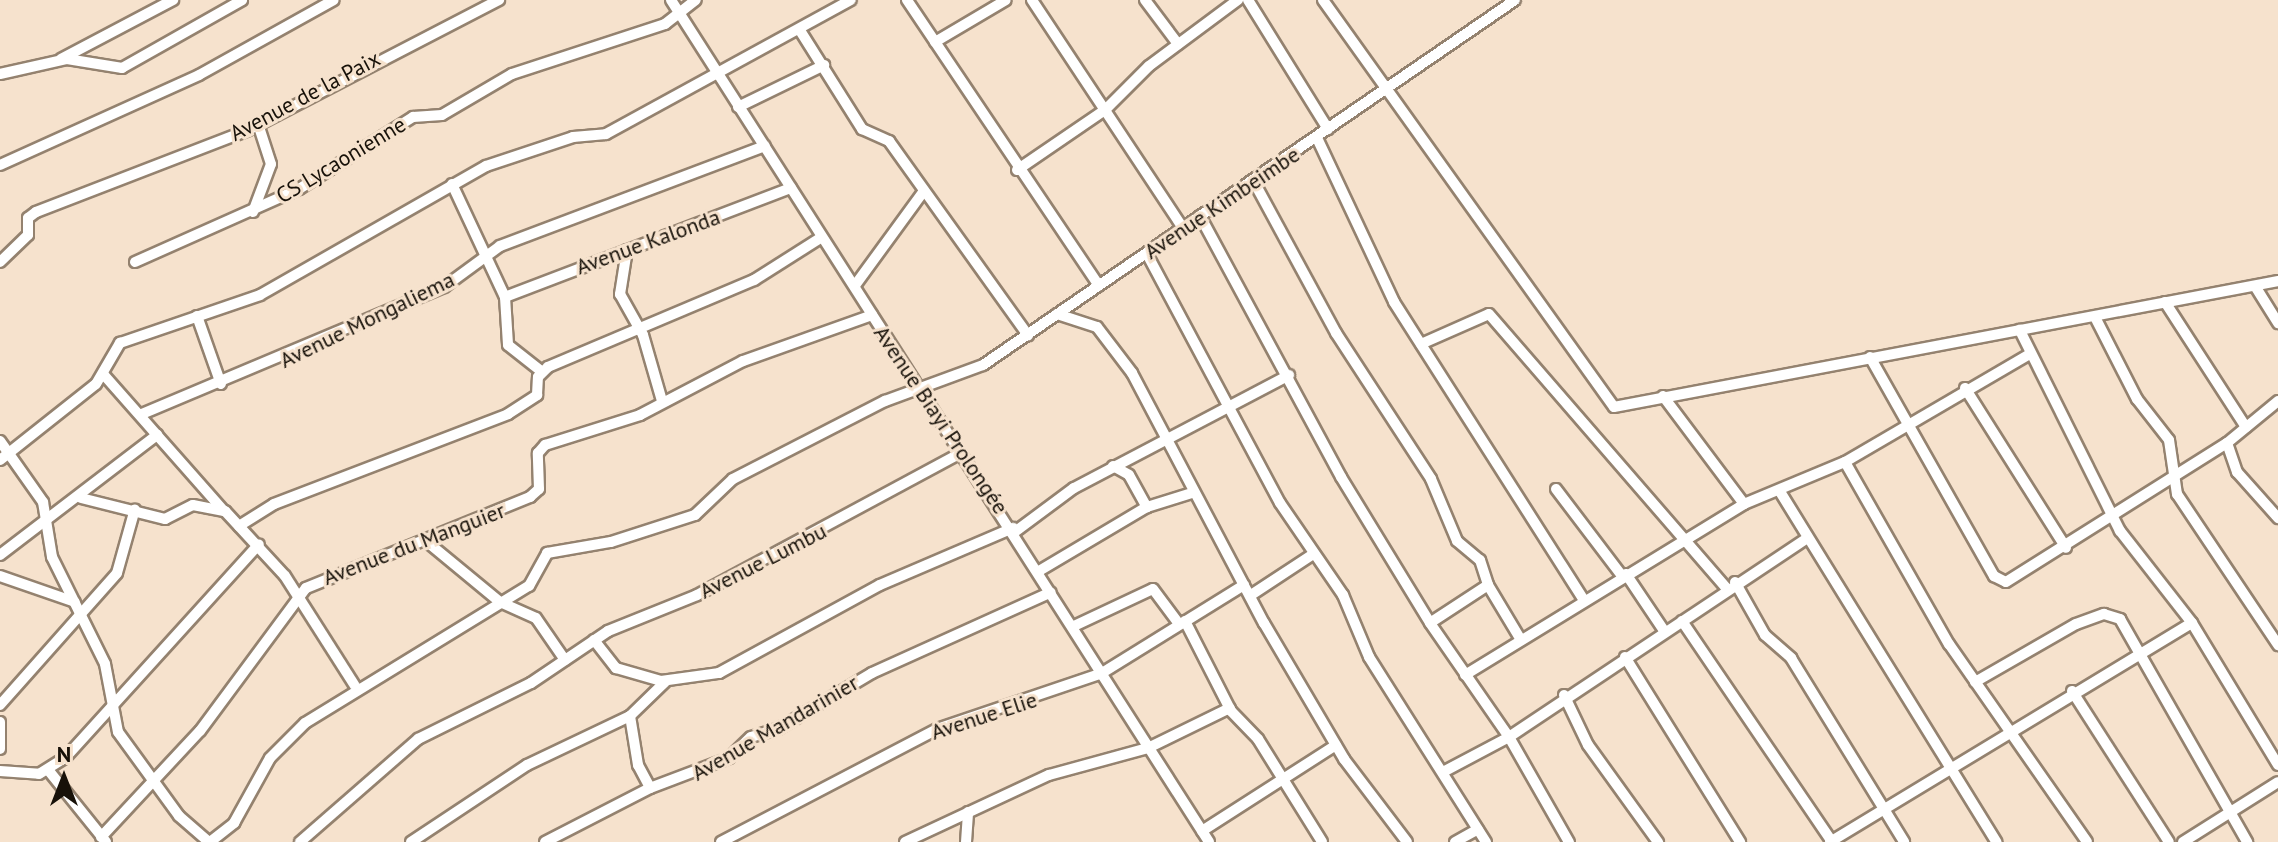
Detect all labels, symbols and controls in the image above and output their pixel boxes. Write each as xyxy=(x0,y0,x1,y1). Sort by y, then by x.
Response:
street label: Avenue de la Paix xyxy=(225,45,385,147)
street label: CS Lycaonienne xyxy=(271,111,411,209)
street label: Avenue Kimbeimbe xyxy=(1139,141,1305,265)
street label: Avenue Kalonda xyxy=(572,204,724,280)
street label: Avenue Mongaliema xyxy=(275,266,459,374)
street label: Avenue Biayi Prolongée xyxy=(868,321,1014,519)
street label: Avenue du Manguier xyxy=(319,497,509,591)
street label: Avenue Lumbu xyxy=(695,518,831,604)
street label: Avenue Mandarinier xyxy=(687,670,863,786)
street label: Avenue Elie xyxy=(928,686,1040,746)
north arrow xyxy=(24,738,104,818)
text: N xyxy=(57,740,71,768)

